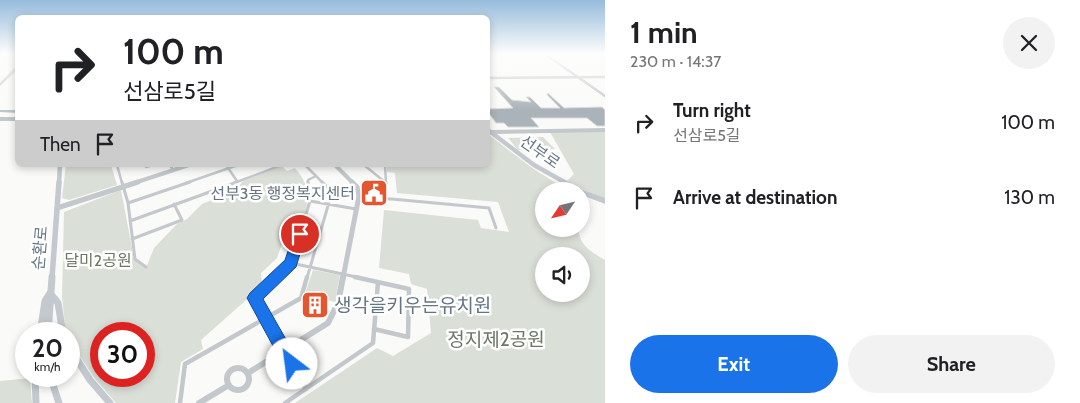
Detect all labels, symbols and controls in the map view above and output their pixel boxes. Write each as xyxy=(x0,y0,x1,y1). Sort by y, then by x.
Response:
text: 1 min xyxy=(630,14,698,51)
button: close xyxy=(1003,17,1055,69)
text: 100 m xyxy=(123,30,224,73)
icon: right xyxy=(40,35,105,100)
text: 230 m · 14:37 xyxy=(630,52,721,71)
text: 선삼로5길 xyxy=(123,78,216,105)
text: Turn right xyxy=(673,99,751,122)
icon: right xyxy=(630,109,658,137)
text: 100 m xyxy=(1001,111,1055,134)
text: 선삼로5길 xyxy=(673,126,741,145)
icon: arrive xyxy=(91,130,119,158)
street label: 선부로 xyxy=(516,132,564,173)
text: Then xyxy=(40,133,81,156)
public building icon: 선부3동 행정복지센터 xyxy=(359,178,389,208)
north arrow xyxy=(535,182,590,238)
map controls xyxy=(535,182,590,302)
place label: 선부3동 행정복지센터 xyxy=(210,184,355,203)
icon: arrive xyxy=(630,184,658,212)
text: Arrive at destination xyxy=(673,186,837,209)
text: 130 m xyxy=(1004,186,1055,209)
pin xyxy=(279,213,321,255)
icon: arrive xyxy=(286,220,314,248)
street label: 순환로 xyxy=(29,225,51,271)
button: sound xyxy=(535,247,590,302)
park label: 달미2공원 xyxy=(64,251,132,270)
building icon: 생각을키우는유치원 xyxy=(300,290,330,320)
place label: 생각을키우는유치원 xyxy=(334,294,491,317)
speed limit sign: 30 xyxy=(90,322,155,387)
park label: 정지제2공원 xyxy=(447,328,545,351)
text: 20 xyxy=(32,333,63,363)
button: Exit xyxy=(630,335,838,393)
button: Share xyxy=(848,335,1055,393)
position arrow xyxy=(265,337,317,389)
text: km/h xyxy=(34,359,61,374)

